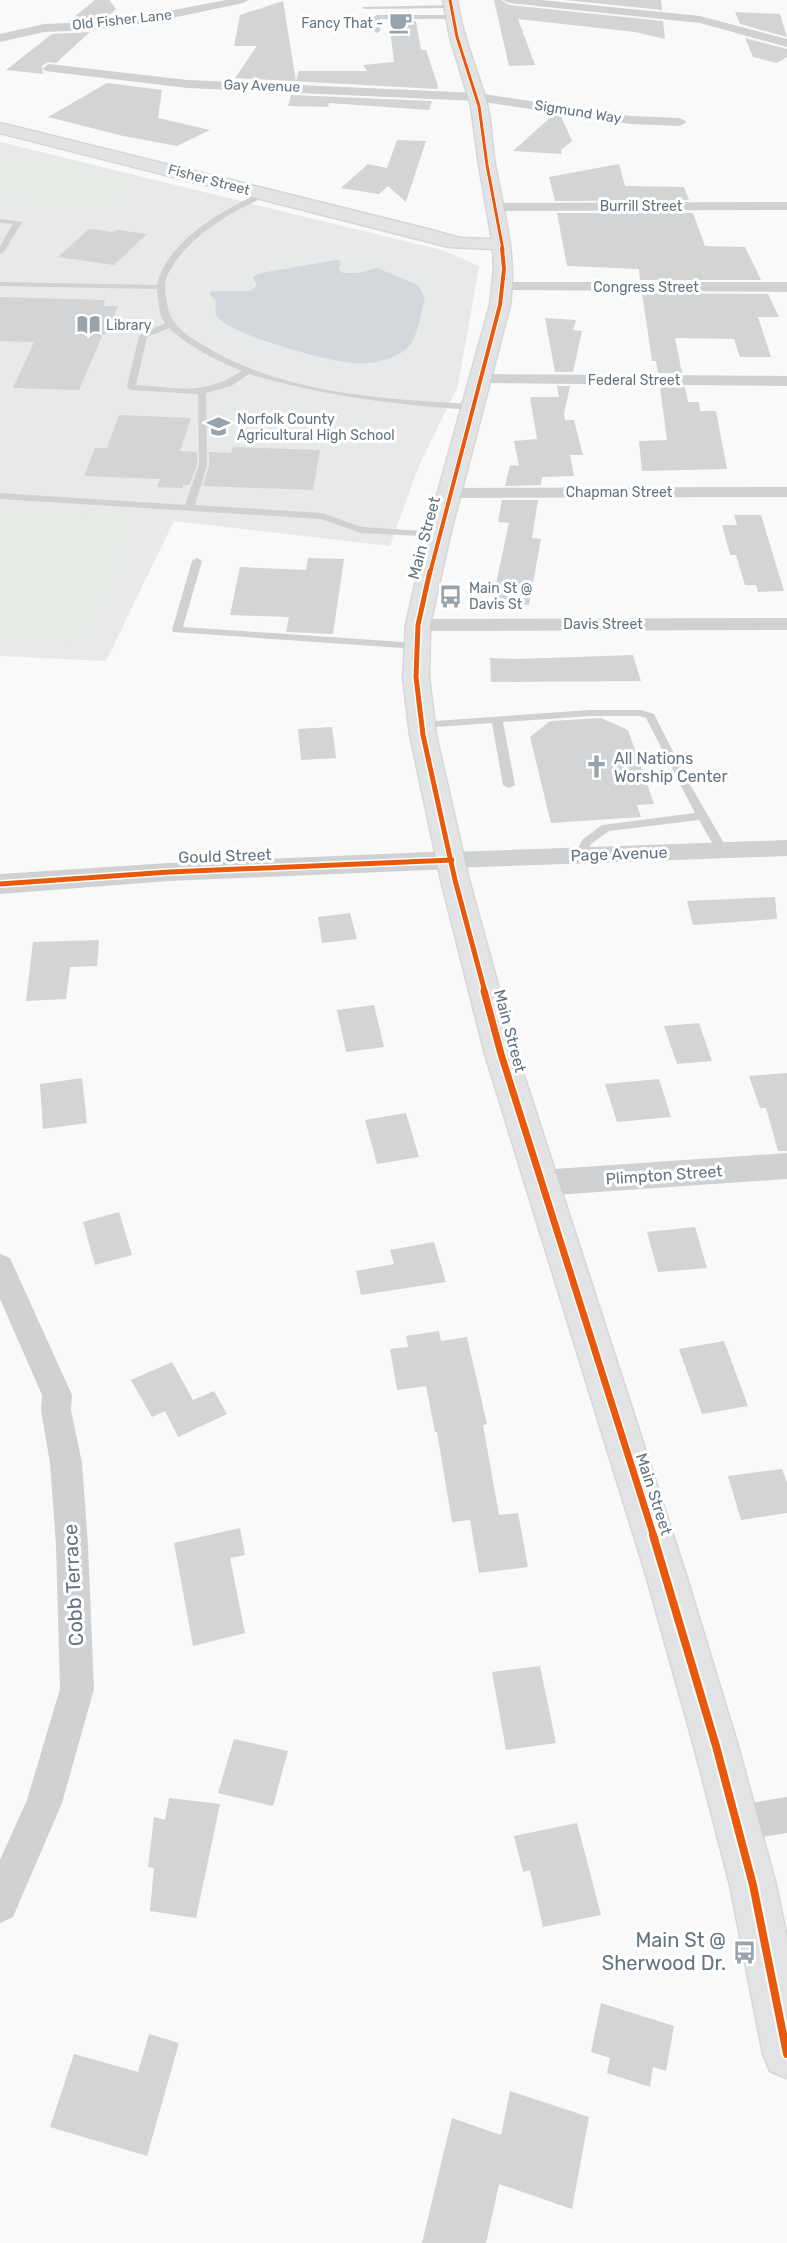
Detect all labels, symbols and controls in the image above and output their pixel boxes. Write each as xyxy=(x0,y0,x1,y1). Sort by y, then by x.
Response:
street label: Old Fisher Lane xyxy=(71,6,173,34)
cafe icon: Fancy That - xyxy=(388,10,414,36)
place label: Fancy That - xyxy=(301,15,383,32)
street label: Gay Avenue xyxy=(223,76,301,96)
street label: Sigmund Way xyxy=(533,97,623,127)
street label: Fisher Street xyxy=(166,161,252,199)
street label: Burrill Street xyxy=(600,198,683,215)
street label: Congress Street xyxy=(593,279,699,296)
library icon: Library xyxy=(75,312,101,338)
place label: Library xyxy=(106,317,152,334)
street label: Federal Street xyxy=(588,372,681,389)
place label: Norfolk County Agricultural High School xyxy=(237,411,395,444)
school or university icon: Norfolk County Agricultural High School xyxy=(206,414,232,440)
street label: Chapman Street xyxy=(566,484,673,501)
street label: Main Street xyxy=(404,494,444,582)
place label: Main St @ Davis St xyxy=(469,580,532,613)
bus stop icon: Main St @ Davis St xyxy=(438,583,464,609)
street label: Davis Street xyxy=(563,616,643,633)
place label: All Nations Worship Center xyxy=(614,749,727,786)
church icon: All Nations Worship Center xyxy=(583,754,609,780)
street label: Page Avenue xyxy=(570,843,668,865)
street label: Gould Street xyxy=(178,845,272,867)
street label: Main Street xyxy=(490,987,530,1075)
street label: Plimpton Street xyxy=(605,1161,723,1189)
street label: Main Street xyxy=(632,1451,676,1537)
street label: Cobb Terrace xyxy=(58,1523,88,1647)
place label: Main St @ Sherwood Dr. xyxy=(602,1928,726,1975)
bus stop icon: Main St @ Sherwood Dr. xyxy=(731,1939,757,1965)

